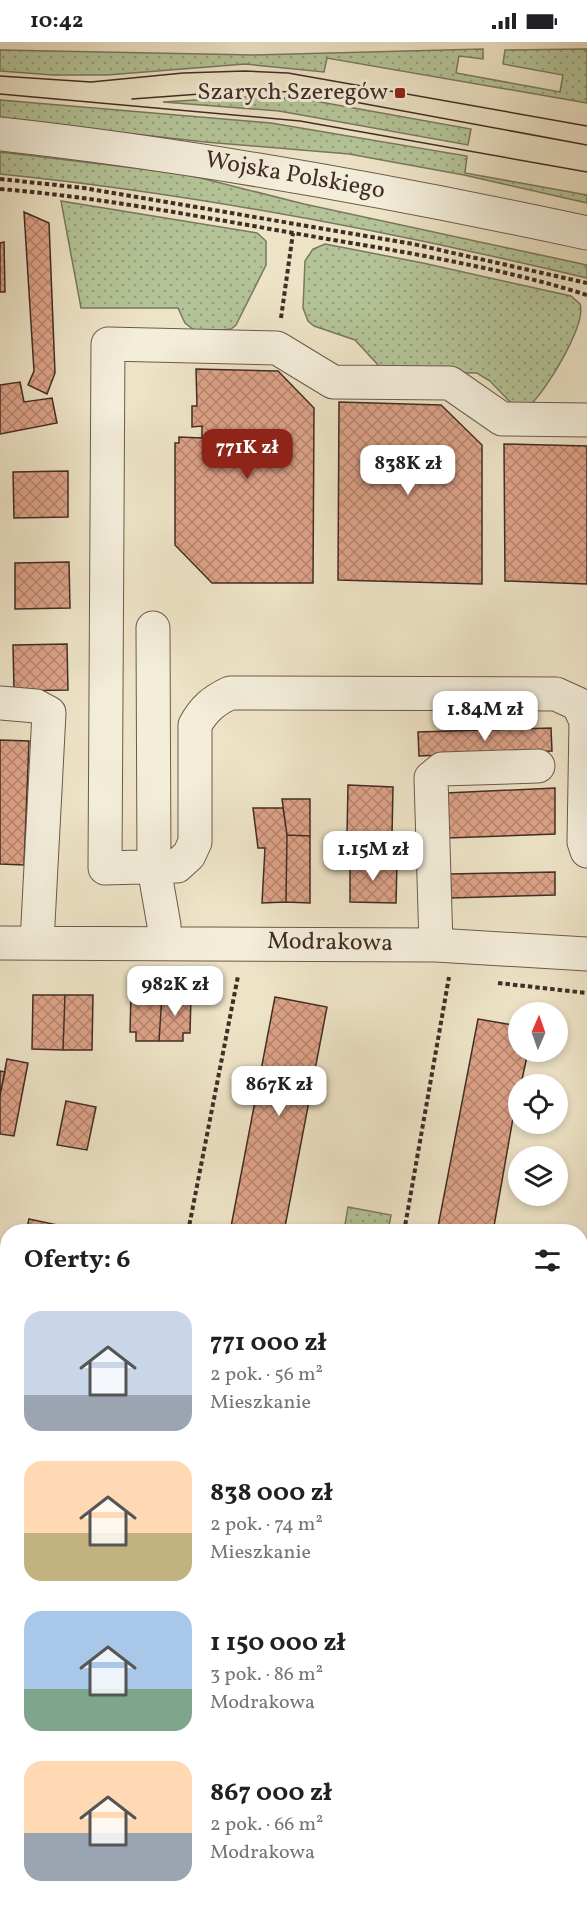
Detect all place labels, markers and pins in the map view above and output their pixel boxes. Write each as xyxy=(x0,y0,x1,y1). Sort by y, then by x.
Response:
place label: Szarych Szeregów xyxy=(197,76,388,110)
marker: Szarych Szeregów xyxy=(393,86,407,100)
pin: 771K zł xyxy=(192,429,302,480)
pin: 838K zł xyxy=(353,445,463,496)
pin: 1.84M zł xyxy=(423,691,547,742)
pin: 1.15M zł xyxy=(311,831,435,882)
pin: 982K zł xyxy=(120,966,230,1017)
pin: 867K zł xyxy=(224,1066,334,1117)

